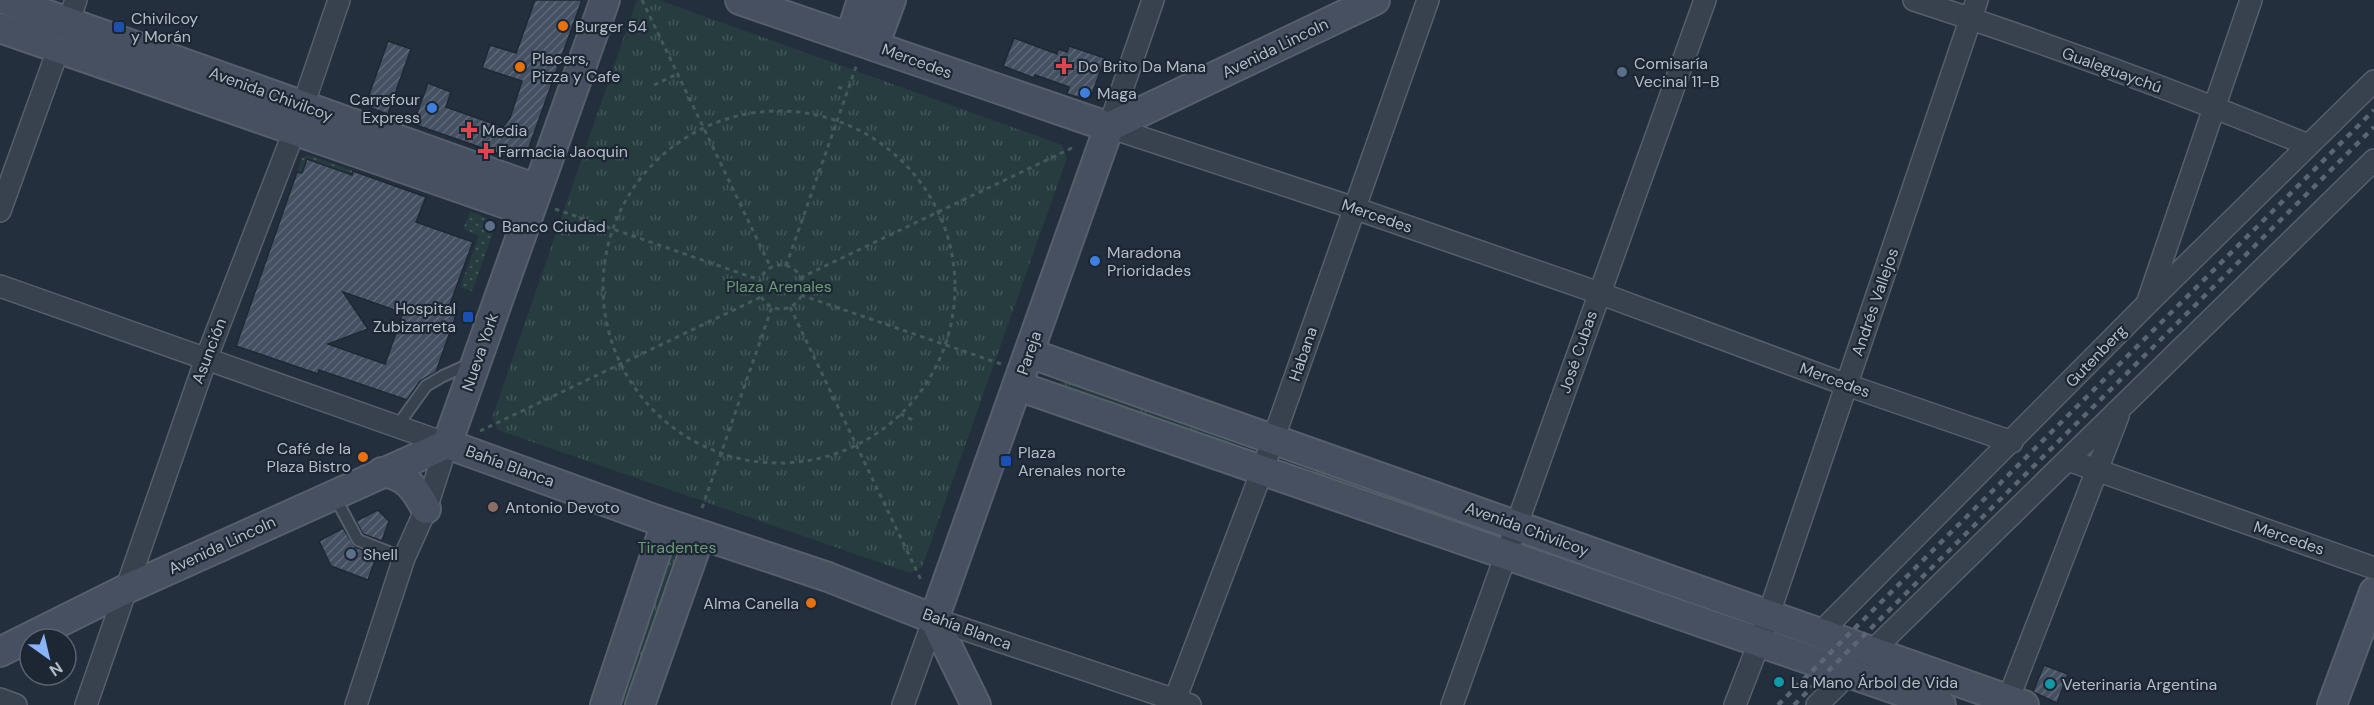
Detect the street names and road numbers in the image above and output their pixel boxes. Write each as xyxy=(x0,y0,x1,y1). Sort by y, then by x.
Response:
street label: Avenida Lincoln xyxy=(1218,13,1332,83)
street label: Mercedes xyxy=(879,39,955,83)
street label: Gualeguaychú xyxy=(2059,42,2165,98)
street label: Avenida Chivilcoy xyxy=(206,62,336,126)
street label: Mercedes xyxy=(1339,194,1415,238)
street label: Andrés Vallejos xyxy=(1847,245,1903,359)
street label: José Cubas xyxy=(1554,308,1602,396)
street label: Nueva York xyxy=(457,310,503,394)
street label: Asunción xyxy=(187,315,231,387)
street label: Gutenberg xyxy=(2061,320,2131,392)
street label: Habana xyxy=(1284,324,1322,384)
street label: Pareja xyxy=(1012,328,1046,378)
street label: Mercedes xyxy=(1797,358,1873,402)
street label: Bahía Blanca xyxy=(463,440,557,492)
street label: Avenida Chivilcoy xyxy=(1462,497,1592,561)
street label: Avenida Lincoln xyxy=(165,511,279,579)
street label: Mercedes xyxy=(2251,516,2327,560)
street label: Bahía Blanca xyxy=(920,603,1014,655)

